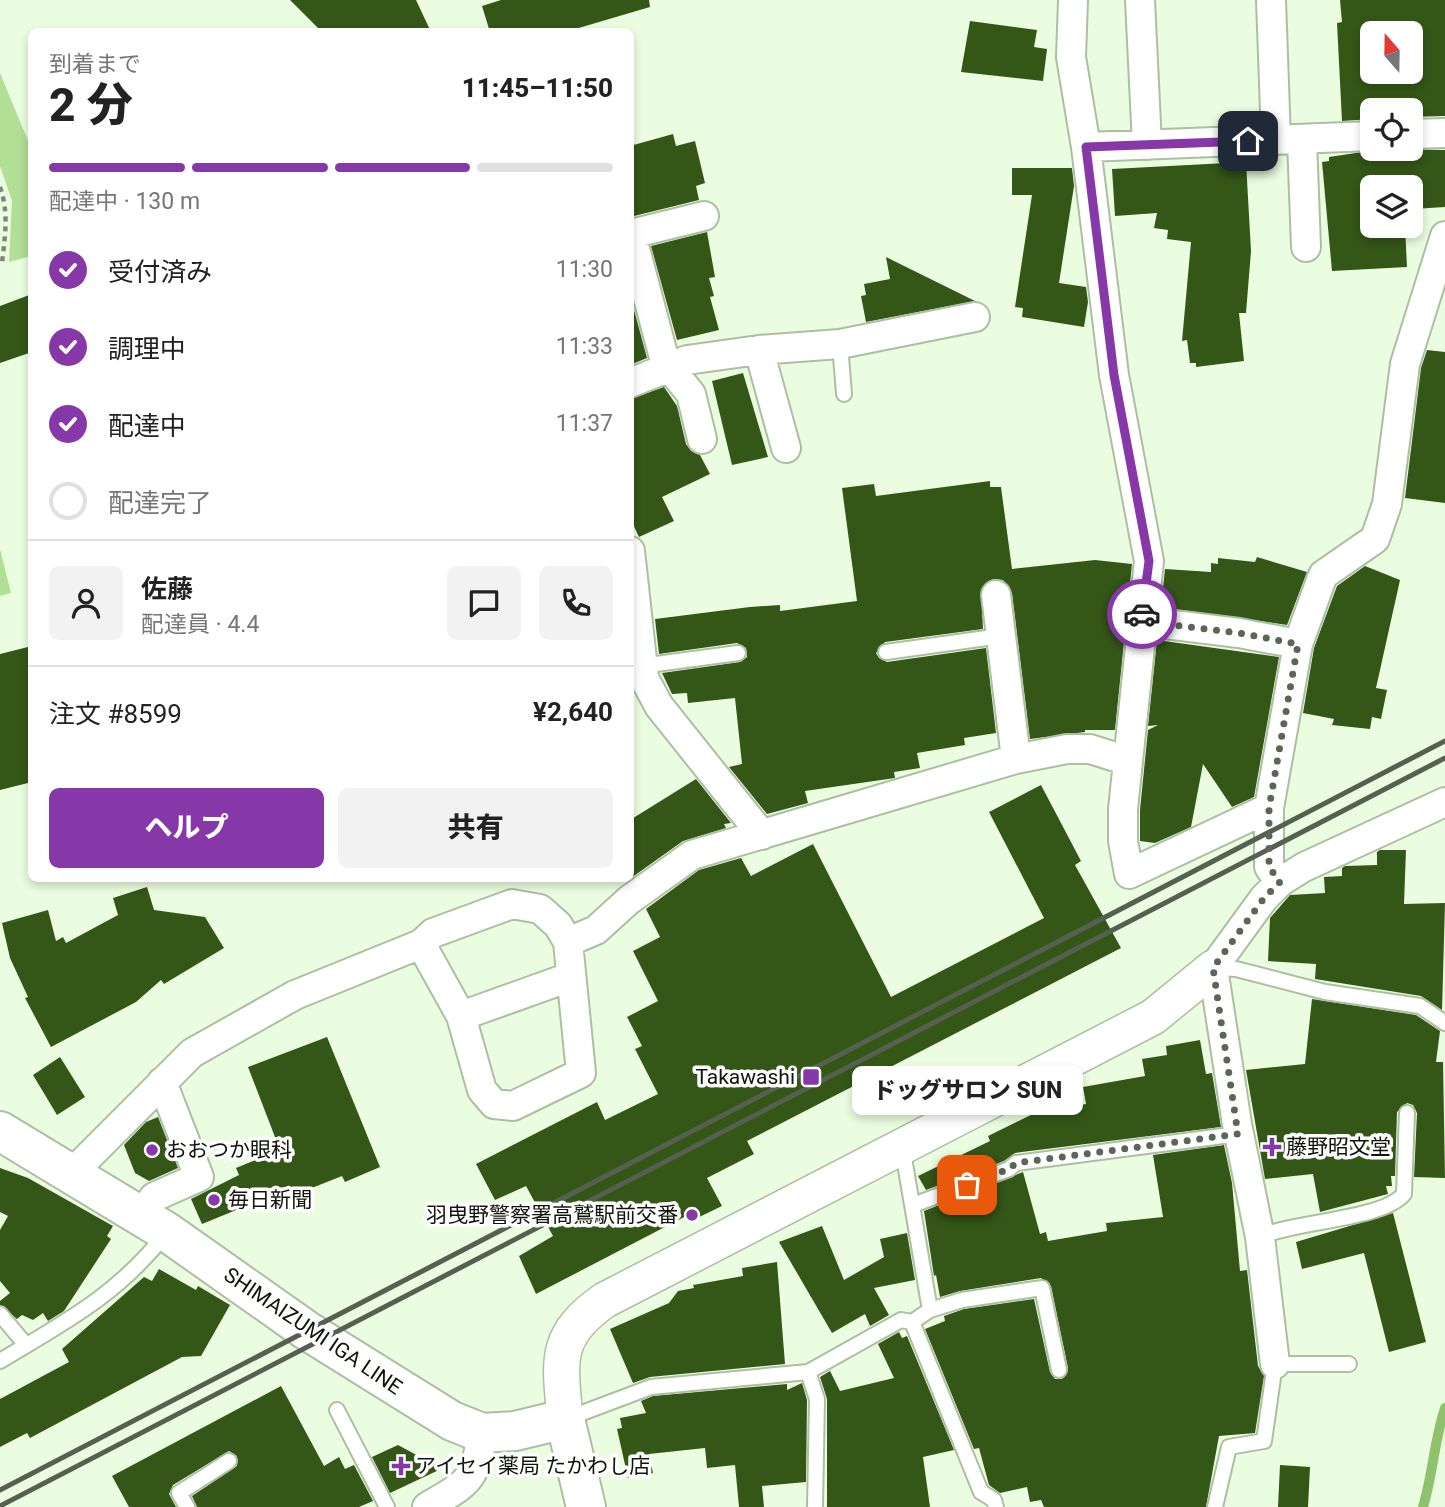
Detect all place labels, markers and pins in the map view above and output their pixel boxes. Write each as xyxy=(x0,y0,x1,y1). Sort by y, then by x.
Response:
pin xyxy=(1218,111,1278,171)
place label: Takawashi xyxy=(695,1065,795,1089)
callout: ドッグサロン SUN xyxy=(852,1066,1082,1115)
marker: Takawashi xyxy=(801,1067,821,1087)
place label: 藤野昭文堂 xyxy=(1286,1135,1391,1159)
place label: おおつか眼科 xyxy=(166,1138,292,1162)
marker: 藤野昭文堂 xyxy=(1264,1139,1280,1155)
marker: おおつか眼科 xyxy=(144,1142,160,1158)
pin xyxy=(937,1155,997,1215)
place label: 毎日新聞 xyxy=(228,1188,312,1212)
marker: 毎日新聞 xyxy=(206,1192,222,1208)
place label: 羽曳野警察署高鷲駅前交番 xyxy=(426,1203,678,1227)
marker: 羽曳野警察署高鷲駅前交番 xyxy=(684,1207,700,1223)
place label: アイセイ薬局 たかわし店 xyxy=(415,1454,650,1478)
marker: アイセイ薬局 たかわし店 xyxy=(393,1458,409,1474)

